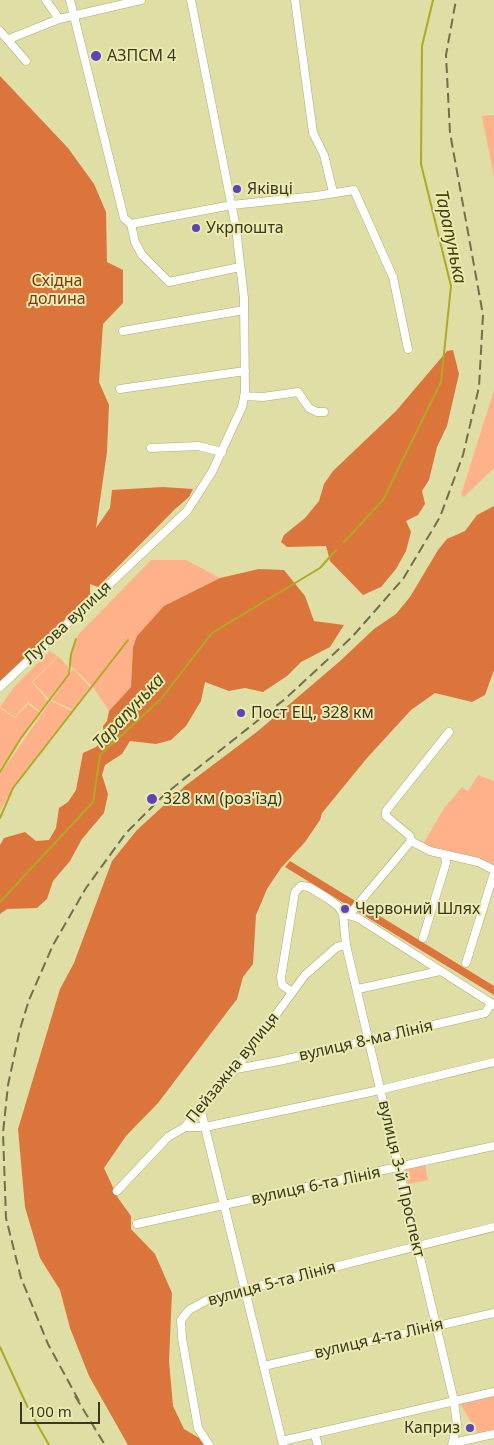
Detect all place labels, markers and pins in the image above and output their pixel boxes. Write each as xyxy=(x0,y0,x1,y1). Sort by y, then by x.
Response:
place label: АЗПСМ 4 xyxy=(107,46,176,66)
marker: АЗПСМ 4 xyxy=(89,49,103,63)
place label: Яківці xyxy=(247,179,293,199)
marker: Яківці xyxy=(231,183,243,195)
place label: Укрпошта xyxy=(206,218,284,238)
marker: Укрпошта xyxy=(190,222,202,234)
place label: Пост ЕЦ, 328 км xyxy=(251,703,374,723)
marker: Пост ЕЦ, 328 км xyxy=(235,707,247,719)
place label: 328 км (роз'їзд) xyxy=(163,789,282,809)
marker: 328 км (роз'їзд) xyxy=(145,792,159,806)
place label: Червоний Шлях xyxy=(355,899,480,919)
marker: Червоний Шлях xyxy=(339,903,351,915)
place label: Каприз xyxy=(404,1418,460,1438)
marker: Каприз xyxy=(464,1422,476,1434)

